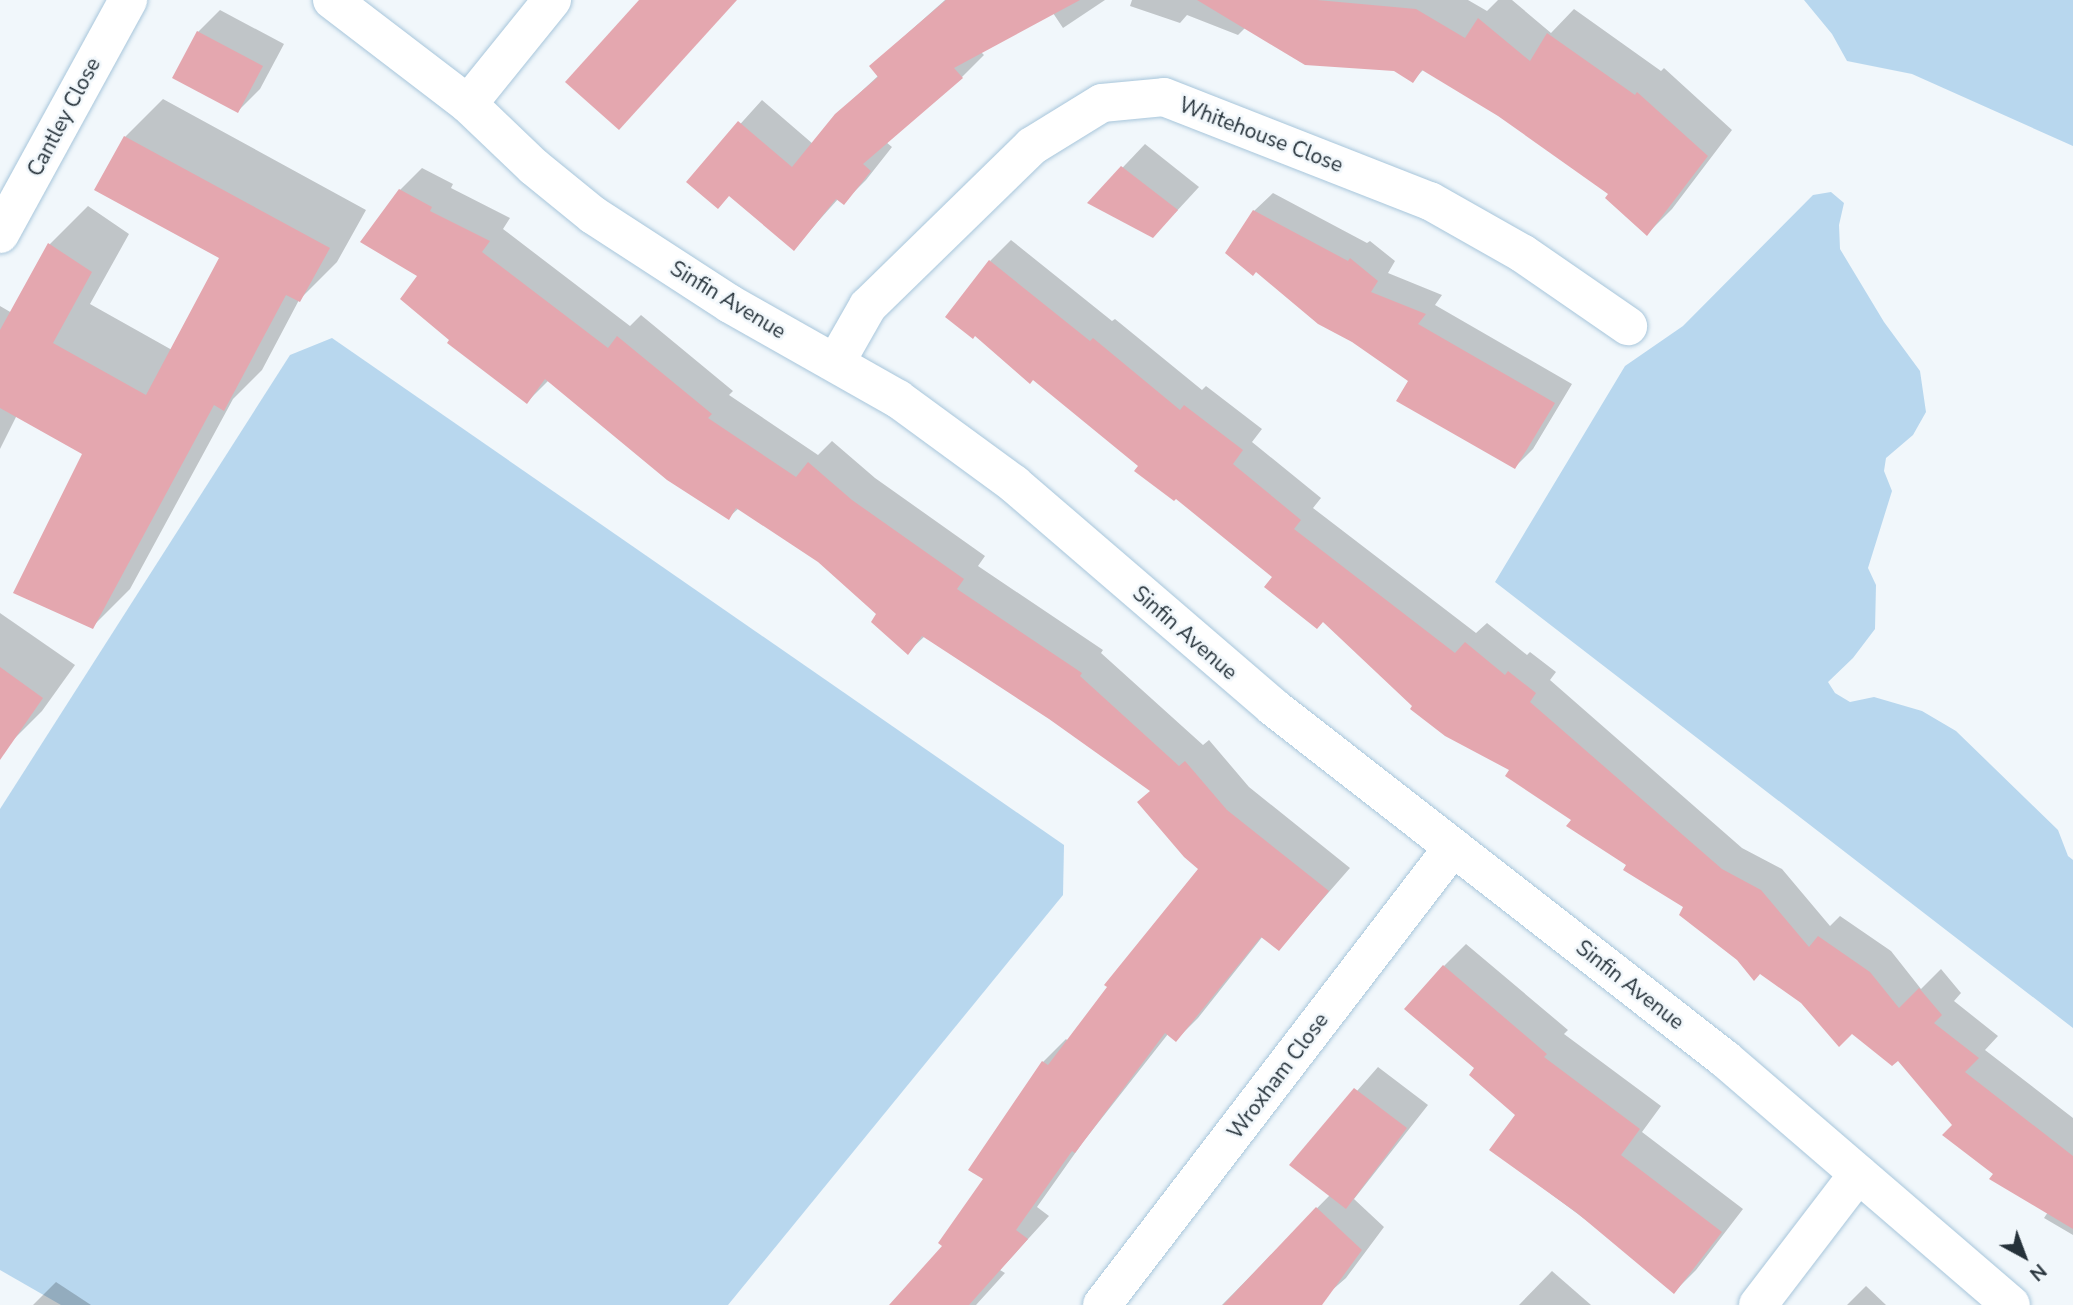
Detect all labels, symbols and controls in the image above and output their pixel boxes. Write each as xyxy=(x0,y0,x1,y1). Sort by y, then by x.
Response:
street label: Cantley Close xyxy=(22,53,106,181)
street label: Whitehouse Close xyxy=(1175,92,1347,178)
street label: Sinfin Avenue xyxy=(666,256,790,344)
street label: Sinfin Avenue xyxy=(1128,581,1242,685)
street label: Sinfin Avenue xyxy=(1571,935,1689,1035)
street label: Wroxham Close xyxy=(1222,1008,1334,1144)
north arrow xyxy=(1989,1221,2059,1291)
text: N xyxy=(2024,1257,2052,1286)

